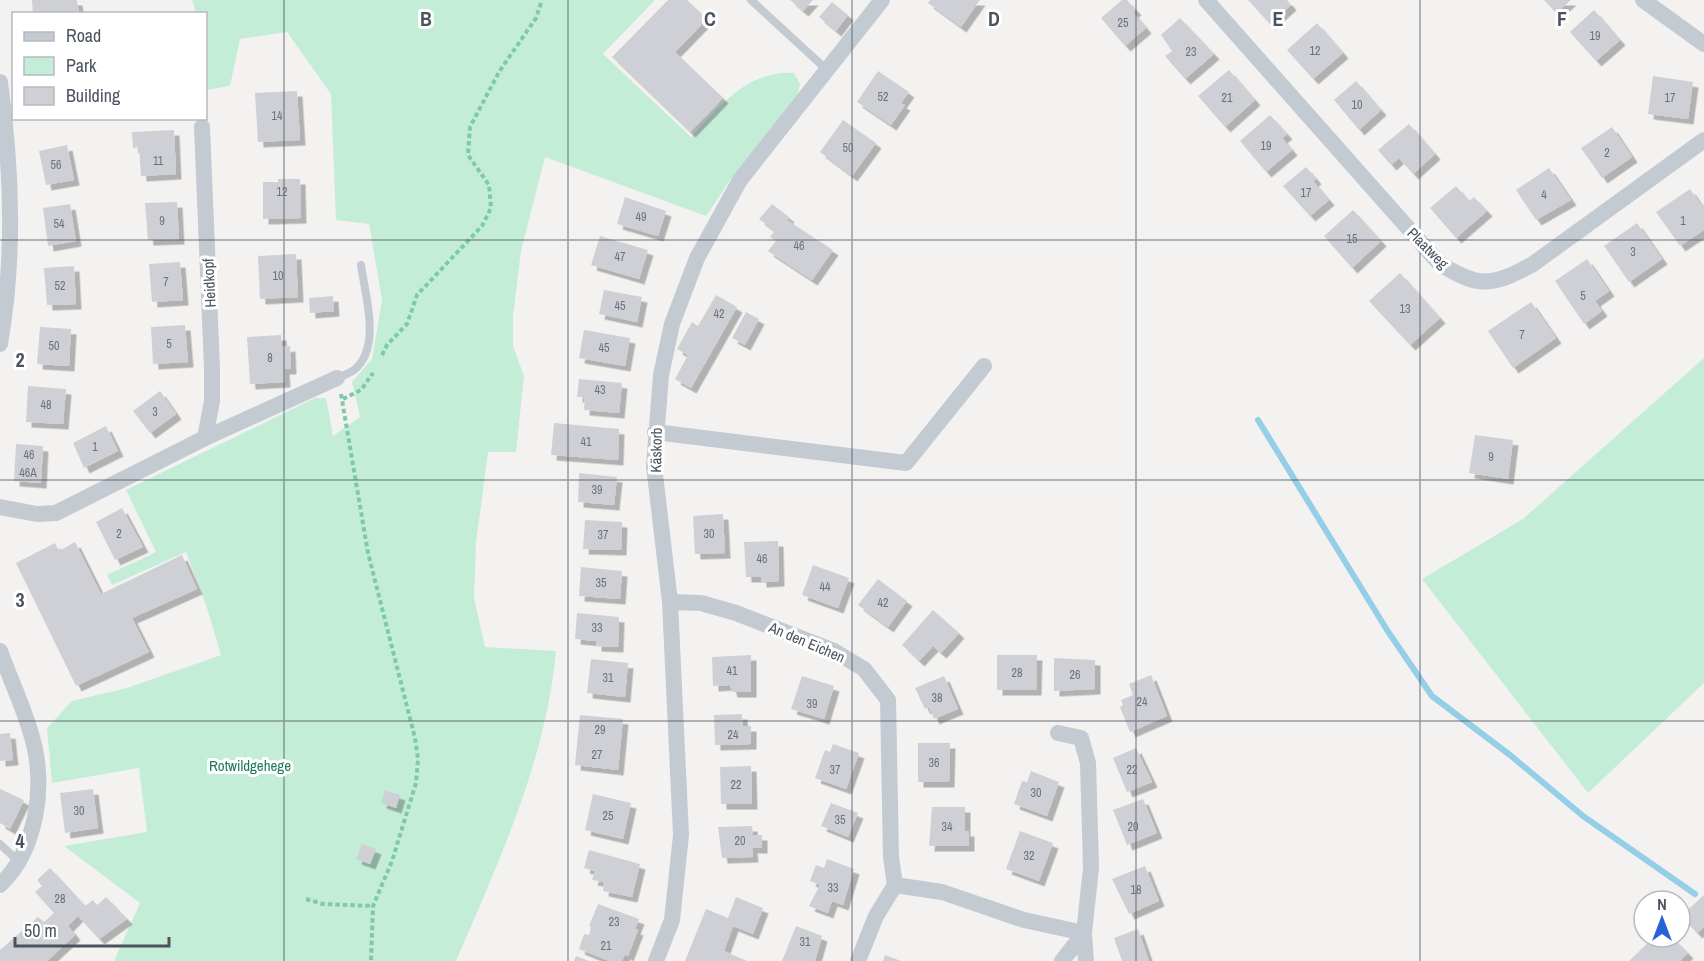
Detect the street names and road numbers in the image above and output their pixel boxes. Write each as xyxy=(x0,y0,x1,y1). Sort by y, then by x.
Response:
street label: Plaatweg xyxy=(1403,223,1453,273)
street label: Heidkopf xyxy=(197,257,221,308)
street label: Käskorb xyxy=(645,427,667,473)
street label: An den Eichen xyxy=(765,616,848,667)

